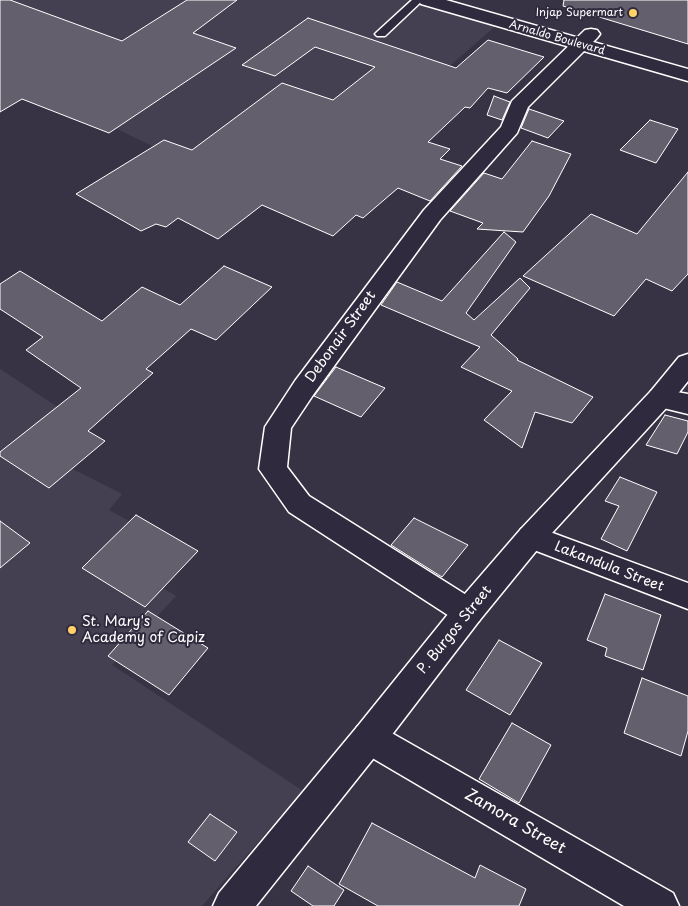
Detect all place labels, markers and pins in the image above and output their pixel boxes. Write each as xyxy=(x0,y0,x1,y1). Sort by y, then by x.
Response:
place label: Injap Supermart xyxy=(536,6,623,20)
marker: Injap Supermart xyxy=(627,7,639,19)
place label: St. Mary's Academy of Capiz xyxy=(82,614,205,646)
marker: St. Mary's Academy of Capiz xyxy=(66,624,78,636)

